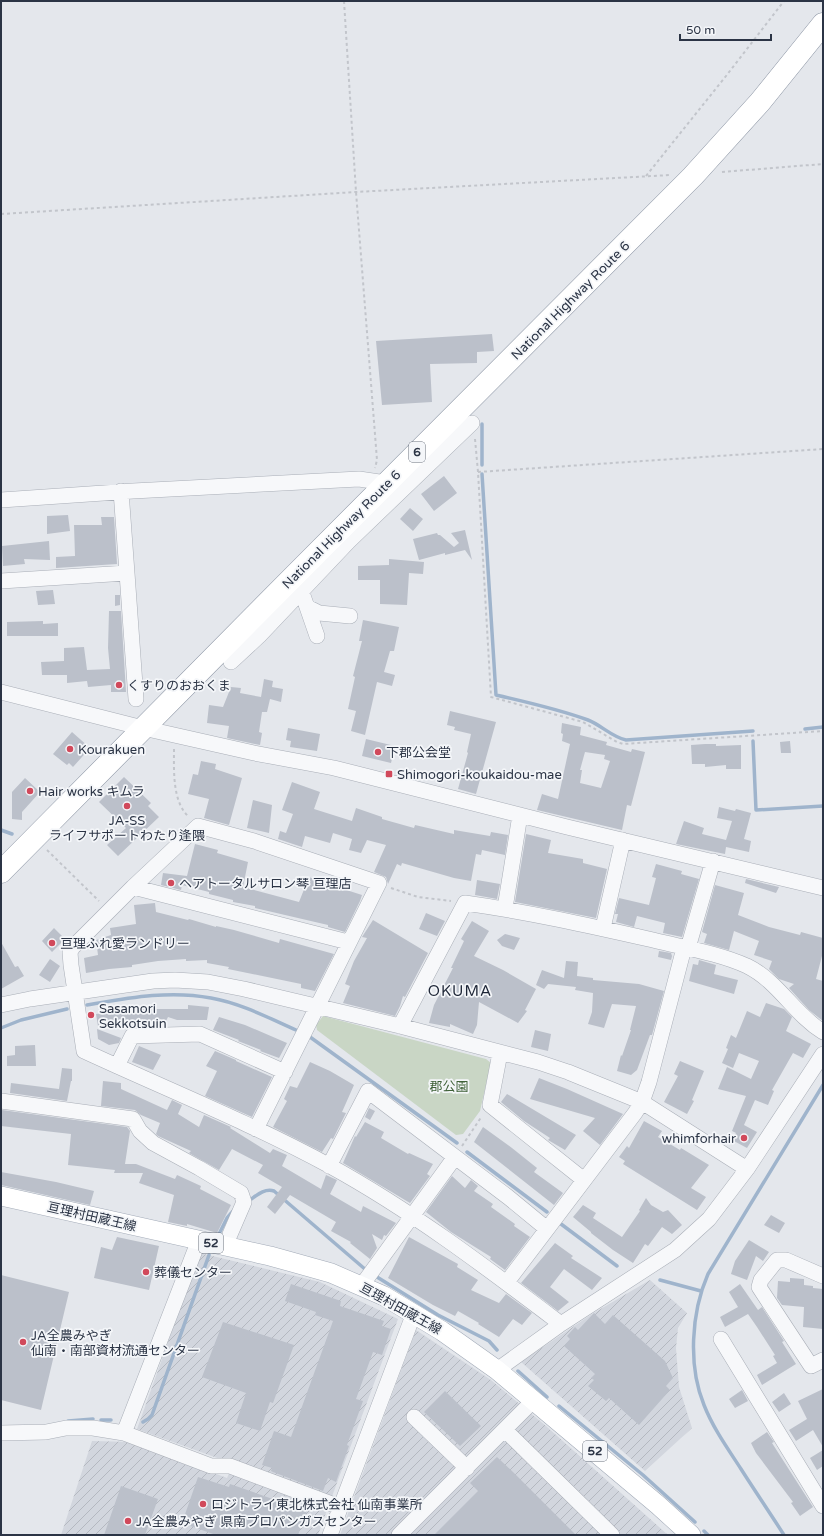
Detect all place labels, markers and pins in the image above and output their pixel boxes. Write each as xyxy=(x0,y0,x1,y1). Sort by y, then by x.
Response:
place label: くすりのおおくま xyxy=(127,678,231,694)
marker: くすりのおおくま xyxy=(114,680,124,690)
place label: Kourakuen xyxy=(78,742,145,758)
marker: Kourakuen xyxy=(65,744,75,754)
place label: 下郡公会堂 xyxy=(386,745,451,761)
marker: 下郡公会堂 xyxy=(373,747,383,757)
place label: Shimogori-koukaidou-mae xyxy=(397,767,562,783)
marker: Shimogori-koukaidou-mae xyxy=(384,769,394,779)
place label: Hair works キムラ xyxy=(38,784,145,800)
marker: Hair works キムラ xyxy=(25,786,35,796)
marker: JA-SS ライフサポートわたり逢隈 xyxy=(122,801,132,811)
place label: JA-SS ライフサポートわたり逢隈 xyxy=(49,813,205,844)
place label: ヘアトータルサロン琴 亘理店 xyxy=(179,876,351,892)
marker: ヘアトータルサロン琴 亘理店 xyxy=(166,878,176,888)
place label: 亘理ふれ愛ランドリー xyxy=(60,936,190,952)
marker: 亘理ふれ愛ランドリー xyxy=(47,938,57,948)
place label: Sasamori Sekkotsuin xyxy=(99,1001,167,1032)
marker: Sasamori Sekkotsuin xyxy=(86,1010,96,1020)
place label: whimforhair xyxy=(662,1131,736,1147)
marker: whimforhair xyxy=(739,1133,749,1143)
place label: 葬儀センター xyxy=(154,1265,232,1281)
marker: 葬儀センター xyxy=(141,1267,151,1277)
place label: JA全農みやぎ 仙南・南部資材流通センター xyxy=(31,1328,200,1359)
marker: JA全農みやぎ 仙南・南部資材流通センター xyxy=(18,1337,28,1347)
place label: ロジトライ東北株式会社 仙南事業所 xyxy=(211,1497,422,1513)
marker: ロジトライ東北株式会社 仙南事業所 xyxy=(198,1499,208,1509)
place label: JA全農みやぎ 県南プロパンガスセンター xyxy=(136,1514,377,1530)
marker: JA全農みやぎ 県南プロパンガスセンター xyxy=(123,1516,133,1526)

